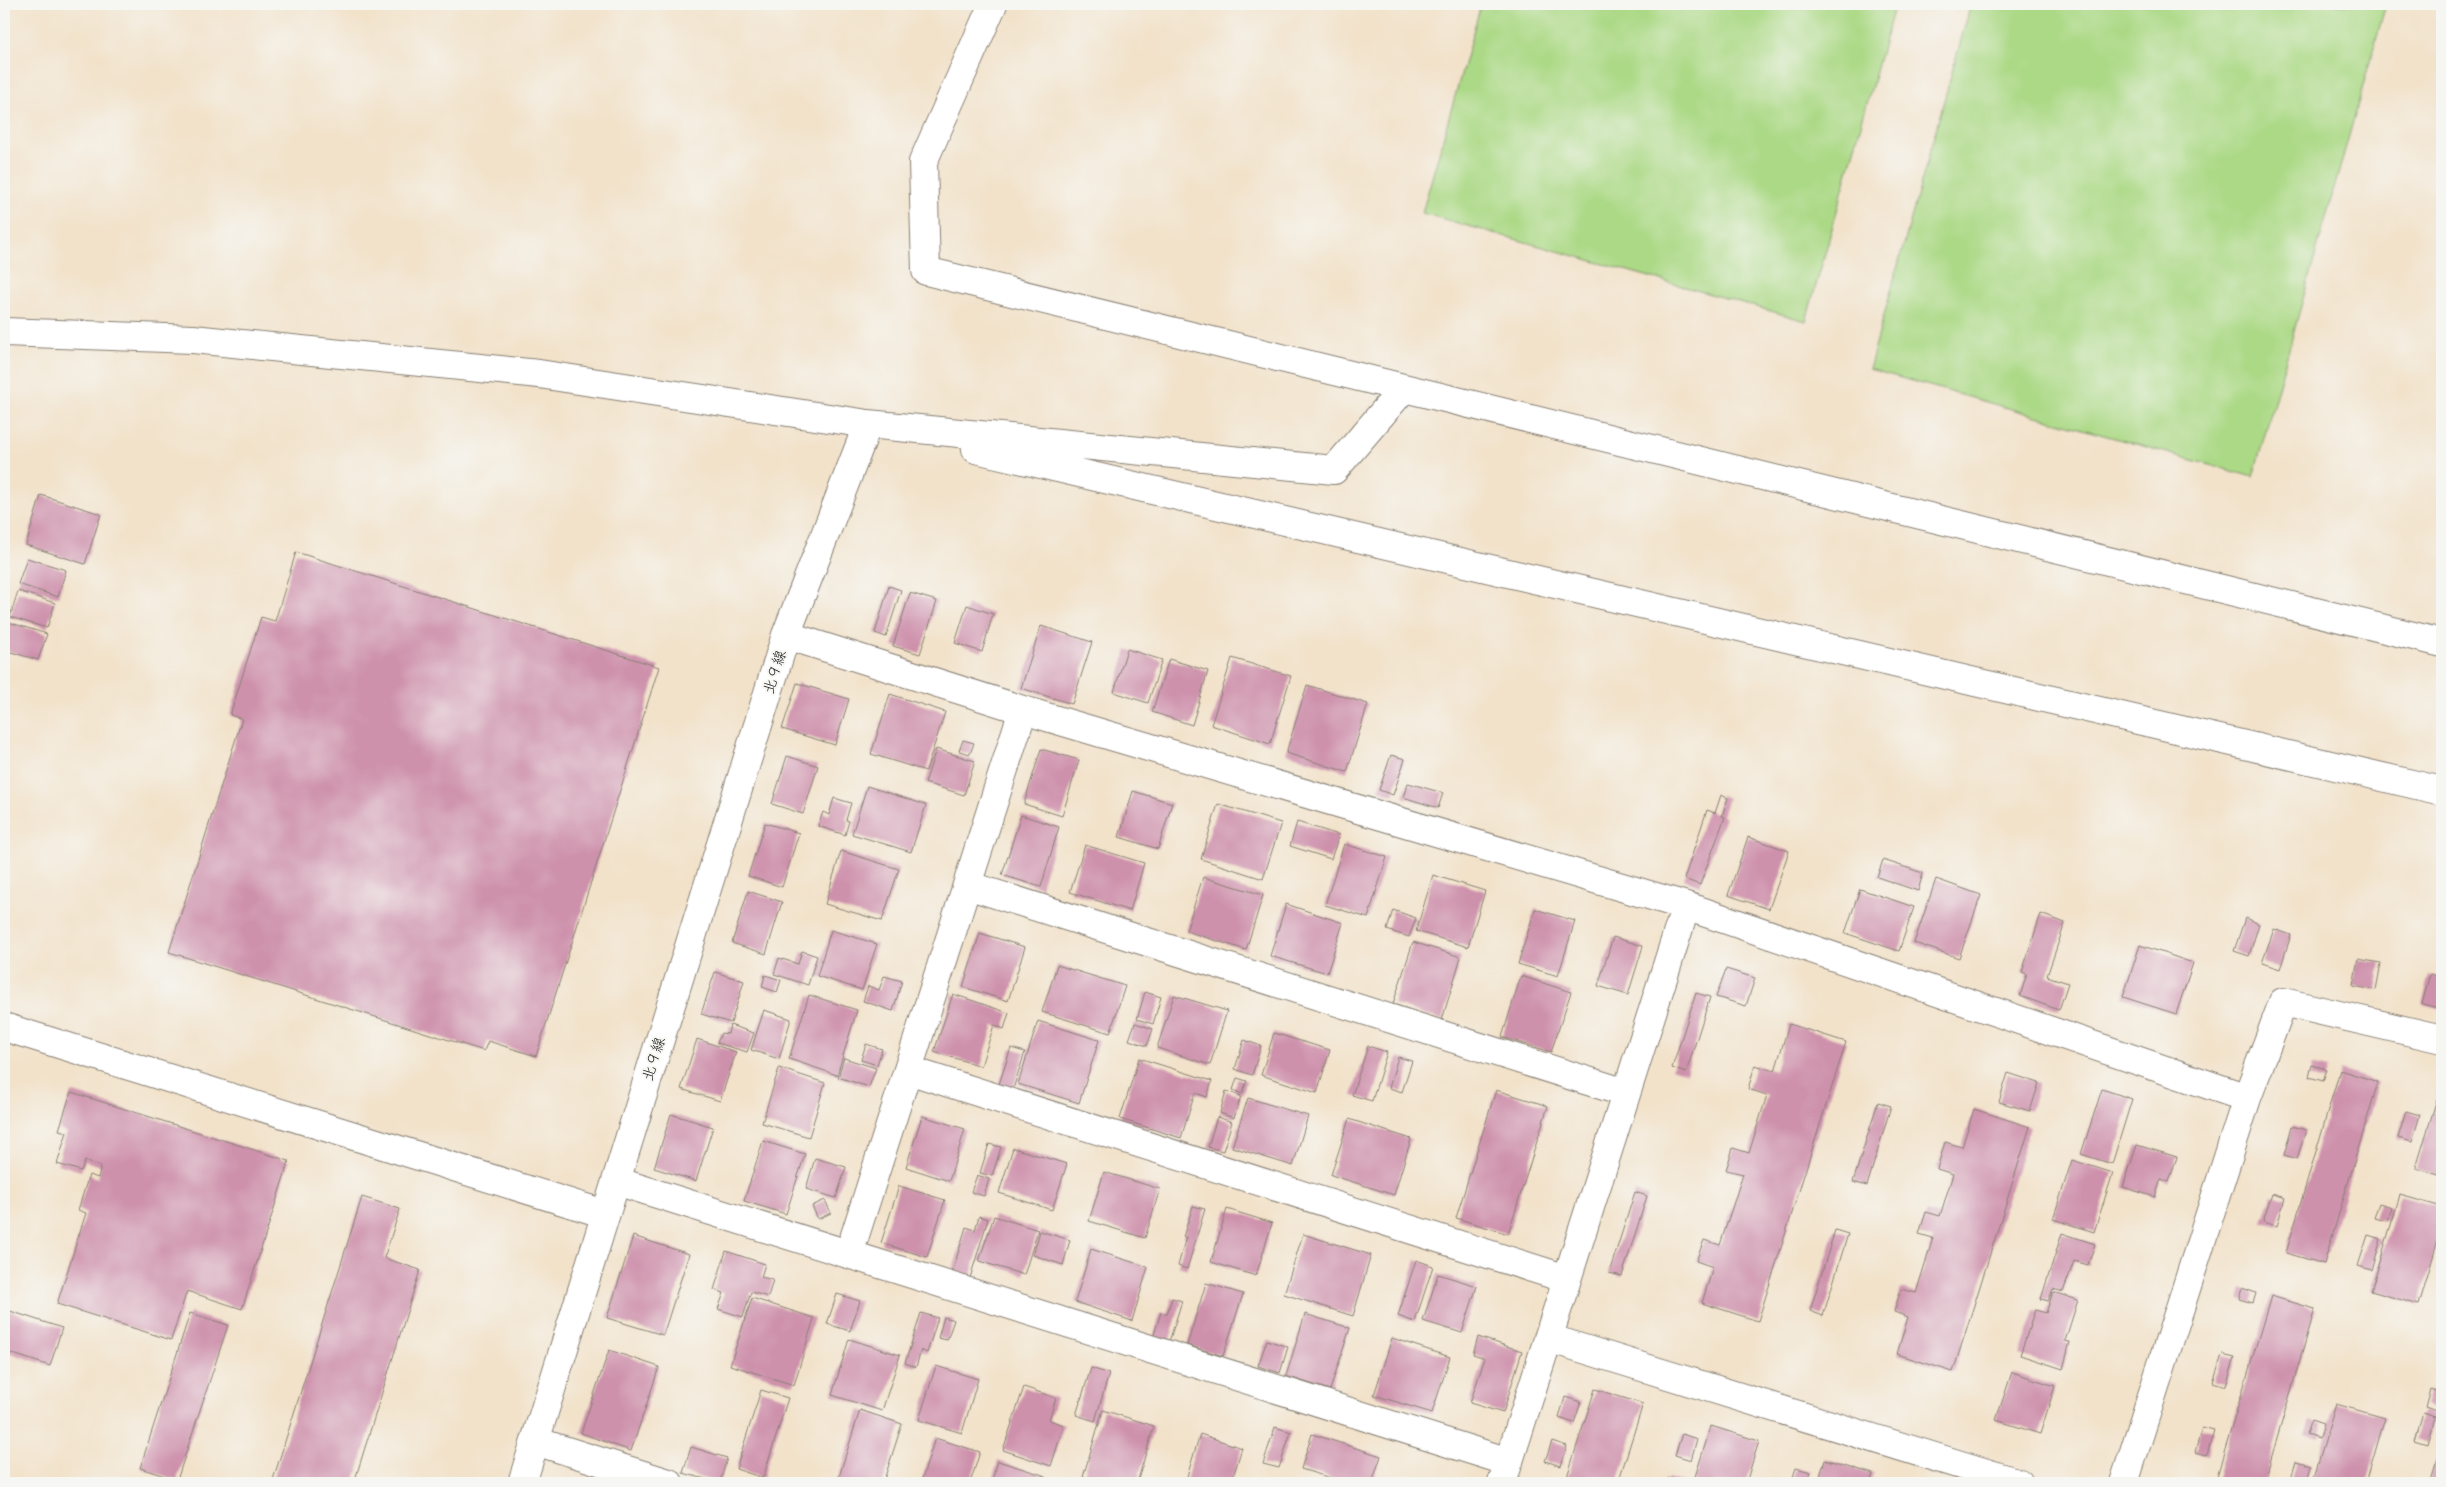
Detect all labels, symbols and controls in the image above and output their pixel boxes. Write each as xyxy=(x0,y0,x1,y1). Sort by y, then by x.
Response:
street label: 北９線 xyxy=(758,647,792,697)
street label: 北９線 xyxy=(637,1034,671,1084)

